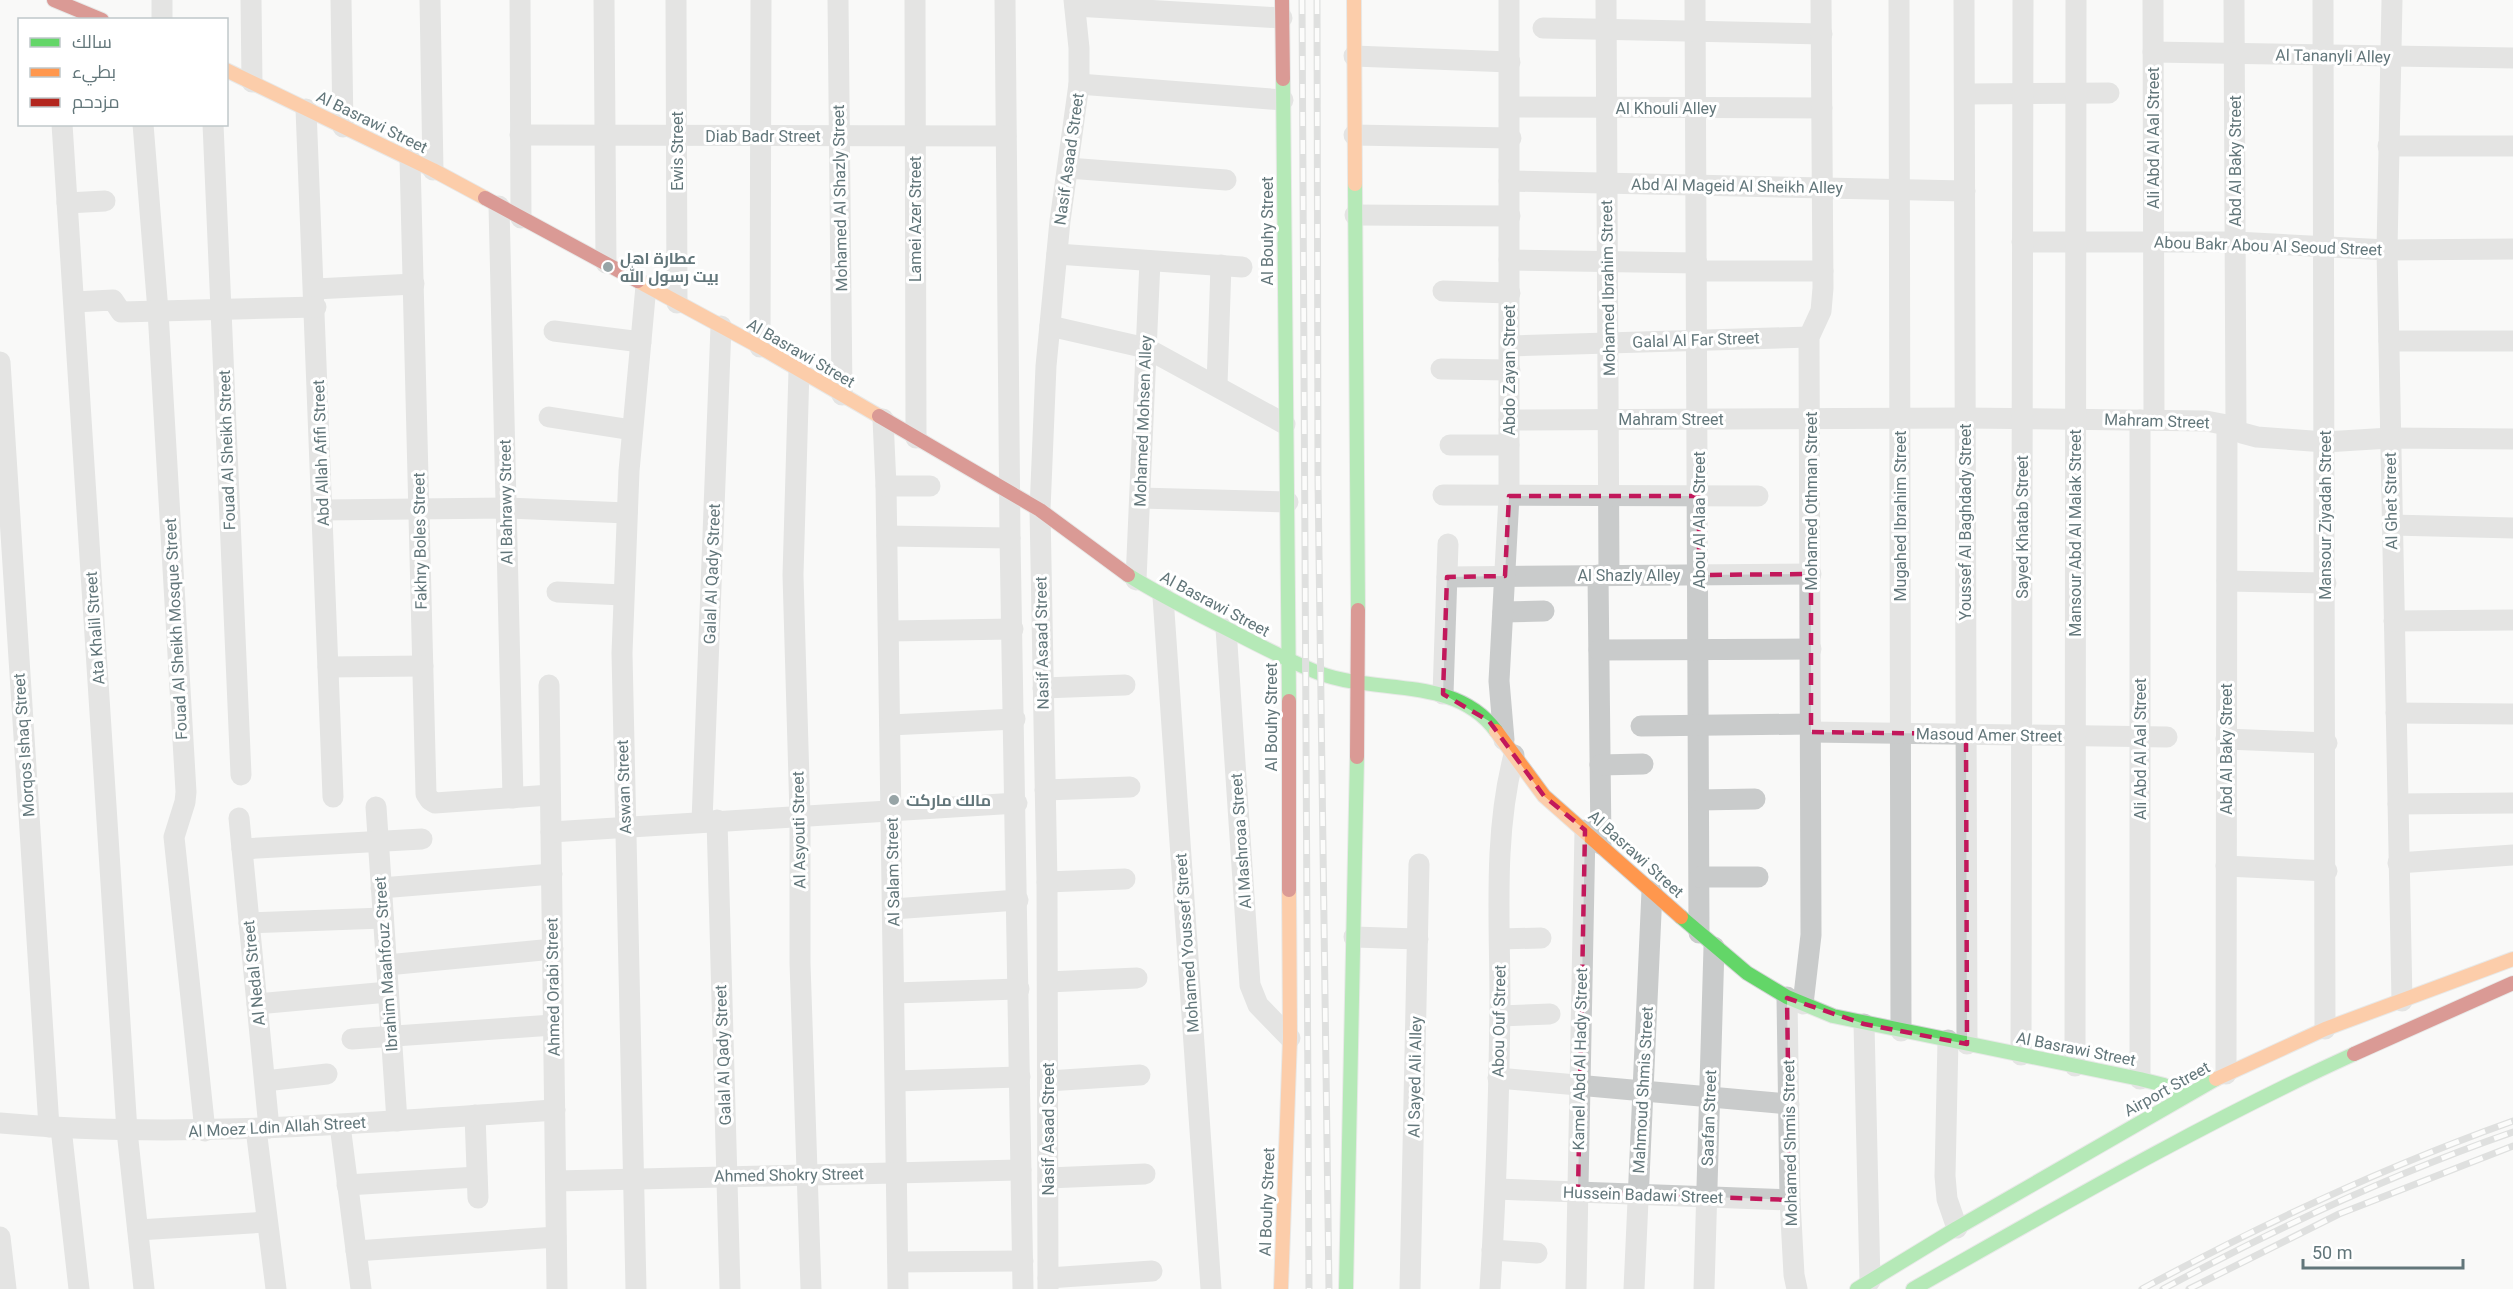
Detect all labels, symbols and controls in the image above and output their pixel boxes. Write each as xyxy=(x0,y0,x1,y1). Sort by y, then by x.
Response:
legend xyxy=(18,18,228,126)
text: سالك xyxy=(72,31,112,52)
street label: Al Tananyli Alley xyxy=(2275,45,2391,67)
text: بطيء xyxy=(72,61,116,86)
street label: Ali Abd Al Aal Street xyxy=(2144,67,2163,209)
street label: Al Basrawi Street xyxy=(313,87,431,157)
text: مزدحم xyxy=(72,91,120,114)
street label: Nasif Asaad Street xyxy=(1050,92,1088,226)
street label: Abd Al Baky Street xyxy=(2226,95,2245,227)
street label: Al Khouli Alley xyxy=(1615,99,1717,118)
street label: Mohamed Al Shazly Street xyxy=(829,104,851,292)
street label: Ewis Street xyxy=(668,111,687,191)
street label: Diab Badr Street xyxy=(705,127,821,146)
street label: Lamei Azer Street xyxy=(906,156,925,282)
street label: Abd Al Mageid Al Sheikh Alley xyxy=(1631,175,1843,197)
street label: Al Bouhy Street xyxy=(1258,177,1277,285)
street label: Mohamed Ibrahim Street xyxy=(1597,200,1619,376)
street label: Abou Bakr Abou Al Seoud Street xyxy=(2154,233,2382,259)
place label: عطارة اهل بيت رسول الله xyxy=(620,249,719,286)
marker: عطارة اهل بيت رسول الله xyxy=(601,260,615,274)
street label: Abdo Zayan Street xyxy=(1500,305,1519,435)
street label: Al Basrawi Street xyxy=(744,314,858,392)
street label: Galal Al Far Street xyxy=(1632,328,1760,352)
street label: Mohamed Mohsen Alley xyxy=(1131,334,1156,507)
street label: Fouad Al Sheikh Street xyxy=(215,370,239,530)
street label: Abd Allah Afifi Street xyxy=(309,379,333,527)
street label: Mahram Street xyxy=(1618,410,1724,429)
street label: Mahram Street xyxy=(2104,410,2210,432)
street label: Mohamed Othman Street xyxy=(1802,412,1821,590)
street label: Youssef Al Baghdady Street xyxy=(1956,424,1975,620)
street label: Mansour Abd Al Malak Street xyxy=(2066,429,2085,637)
street label: Mansour Ziyadah Street xyxy=(2316,430,2335,600)
street label: Mugahed Ibrahim Street xyxy=(1891,431,1910,601)
street label: Al Bahrawy Street xyxy=(495,439,517,565)
street label: Abou Al Alaa Street xyxy=(1690,451,1709,589)
street label: Al Ghet Street xyxy=(2381,452,2401,550)
street label: Sayed Khatab Street xyxy=(2013,455,2032,599)
street label: Fakhry Boles Street xyxy=(409,472,431,610)
street label: Galal Al Qady Street xyxy=(700,503,724,645)
street label: Fouad Al Sheikh Mosque Street xyxy=(161,518,191,740)
street label: Al Shazly Alley xyxy=(1578,566,1681,585)
street label: Al Basrawi Street xyxy=(1157,567,1273,641)
street label: Ata Khalil Street xyxy=(82,571,108,685)
street label: Nasif Asaad Street xyxy=(1031,576,1053,710)
street label: Al Bouhy Street xyxy=(1262,663,1281,771)
street label: Morqos Ishaq Street xyxy=(9,672,39,818)
street label: Ali Abd Al Aal Street xyxy=(2131,678,2150,820)
street label: Abd Al Baky Street xyxy=(2217,683,2236,815)
street label: Masoud Amer Street xyxy=(1916,724,2062,746)
street label: Aswan Street xyxy=(613,739,635,835)
street label: Al Asyouti Street xyxy=(788,771,810,889)
street label: Al Mashroaa Street xyxy=(1227,772,1255,910)
place label: مالك ماركت xyxy=(906,791,991,810)
marker: مالك ماركت xyxy=(887,793,901,807)
street label: Al Basrawi Street xyxy=(1585,806,1687,902)
street label: Al Salam Street xyxy=(883,817,903,927)
street label: Mohamed Youssef Street xyxy=(1171,853,1203,1033)
street label: Ibrahim Maahfouz Street xyxy=(370,876,402,1052)
street label: Ahmed Orabi Street xyxy=(542,918,564,1056)
street label: Al Nedal Street xyxy=(239,919,269,1027)
street label: Abou Ouf Street xyxy=(1489,964,1509,1078)
street label: Kamel Abd Al Hady Street xyxy=(1569,967,1591,1151)
street label: Galal Al Qady Street xyxy=(711,984,735,1126)
street label: Mahmoud Shmis Street xyxy=(1629,1006,1657,1174)
street label: Al Sayed Ali Alley xyxy=(1404,1016,1426,1138)
street label: Al Basrawi Street xyxy=(2015,1028,2137,1070)
street label: Airport Street xyxy=(2121,1058,2213,1120)
street label: Mohamed Shmis Street xyxy=(1779,1059,1801,1227)
street label: Nasif Asaad Street xyxy=(1039,1062,1058,1196)
street label: Saafan Street xyxy=(1698,1070,1720,1166)
street label: Al Moez Ldin Allah Street xyxy=(188,1113,366,1141)
street label: Al Bouhy Street xyxy=(1256,1147,1278,1257)
street label: Ahmed Shokry Street xyxy=(714,1164,864,1186)
street label: Hussein Badawi Street xyxy=(1563,1183,1723,1207)
scale bar xyxy=(2303,1232,2464,1270)
text: 50 m xyxy=(2312,1242,2352,1263)

